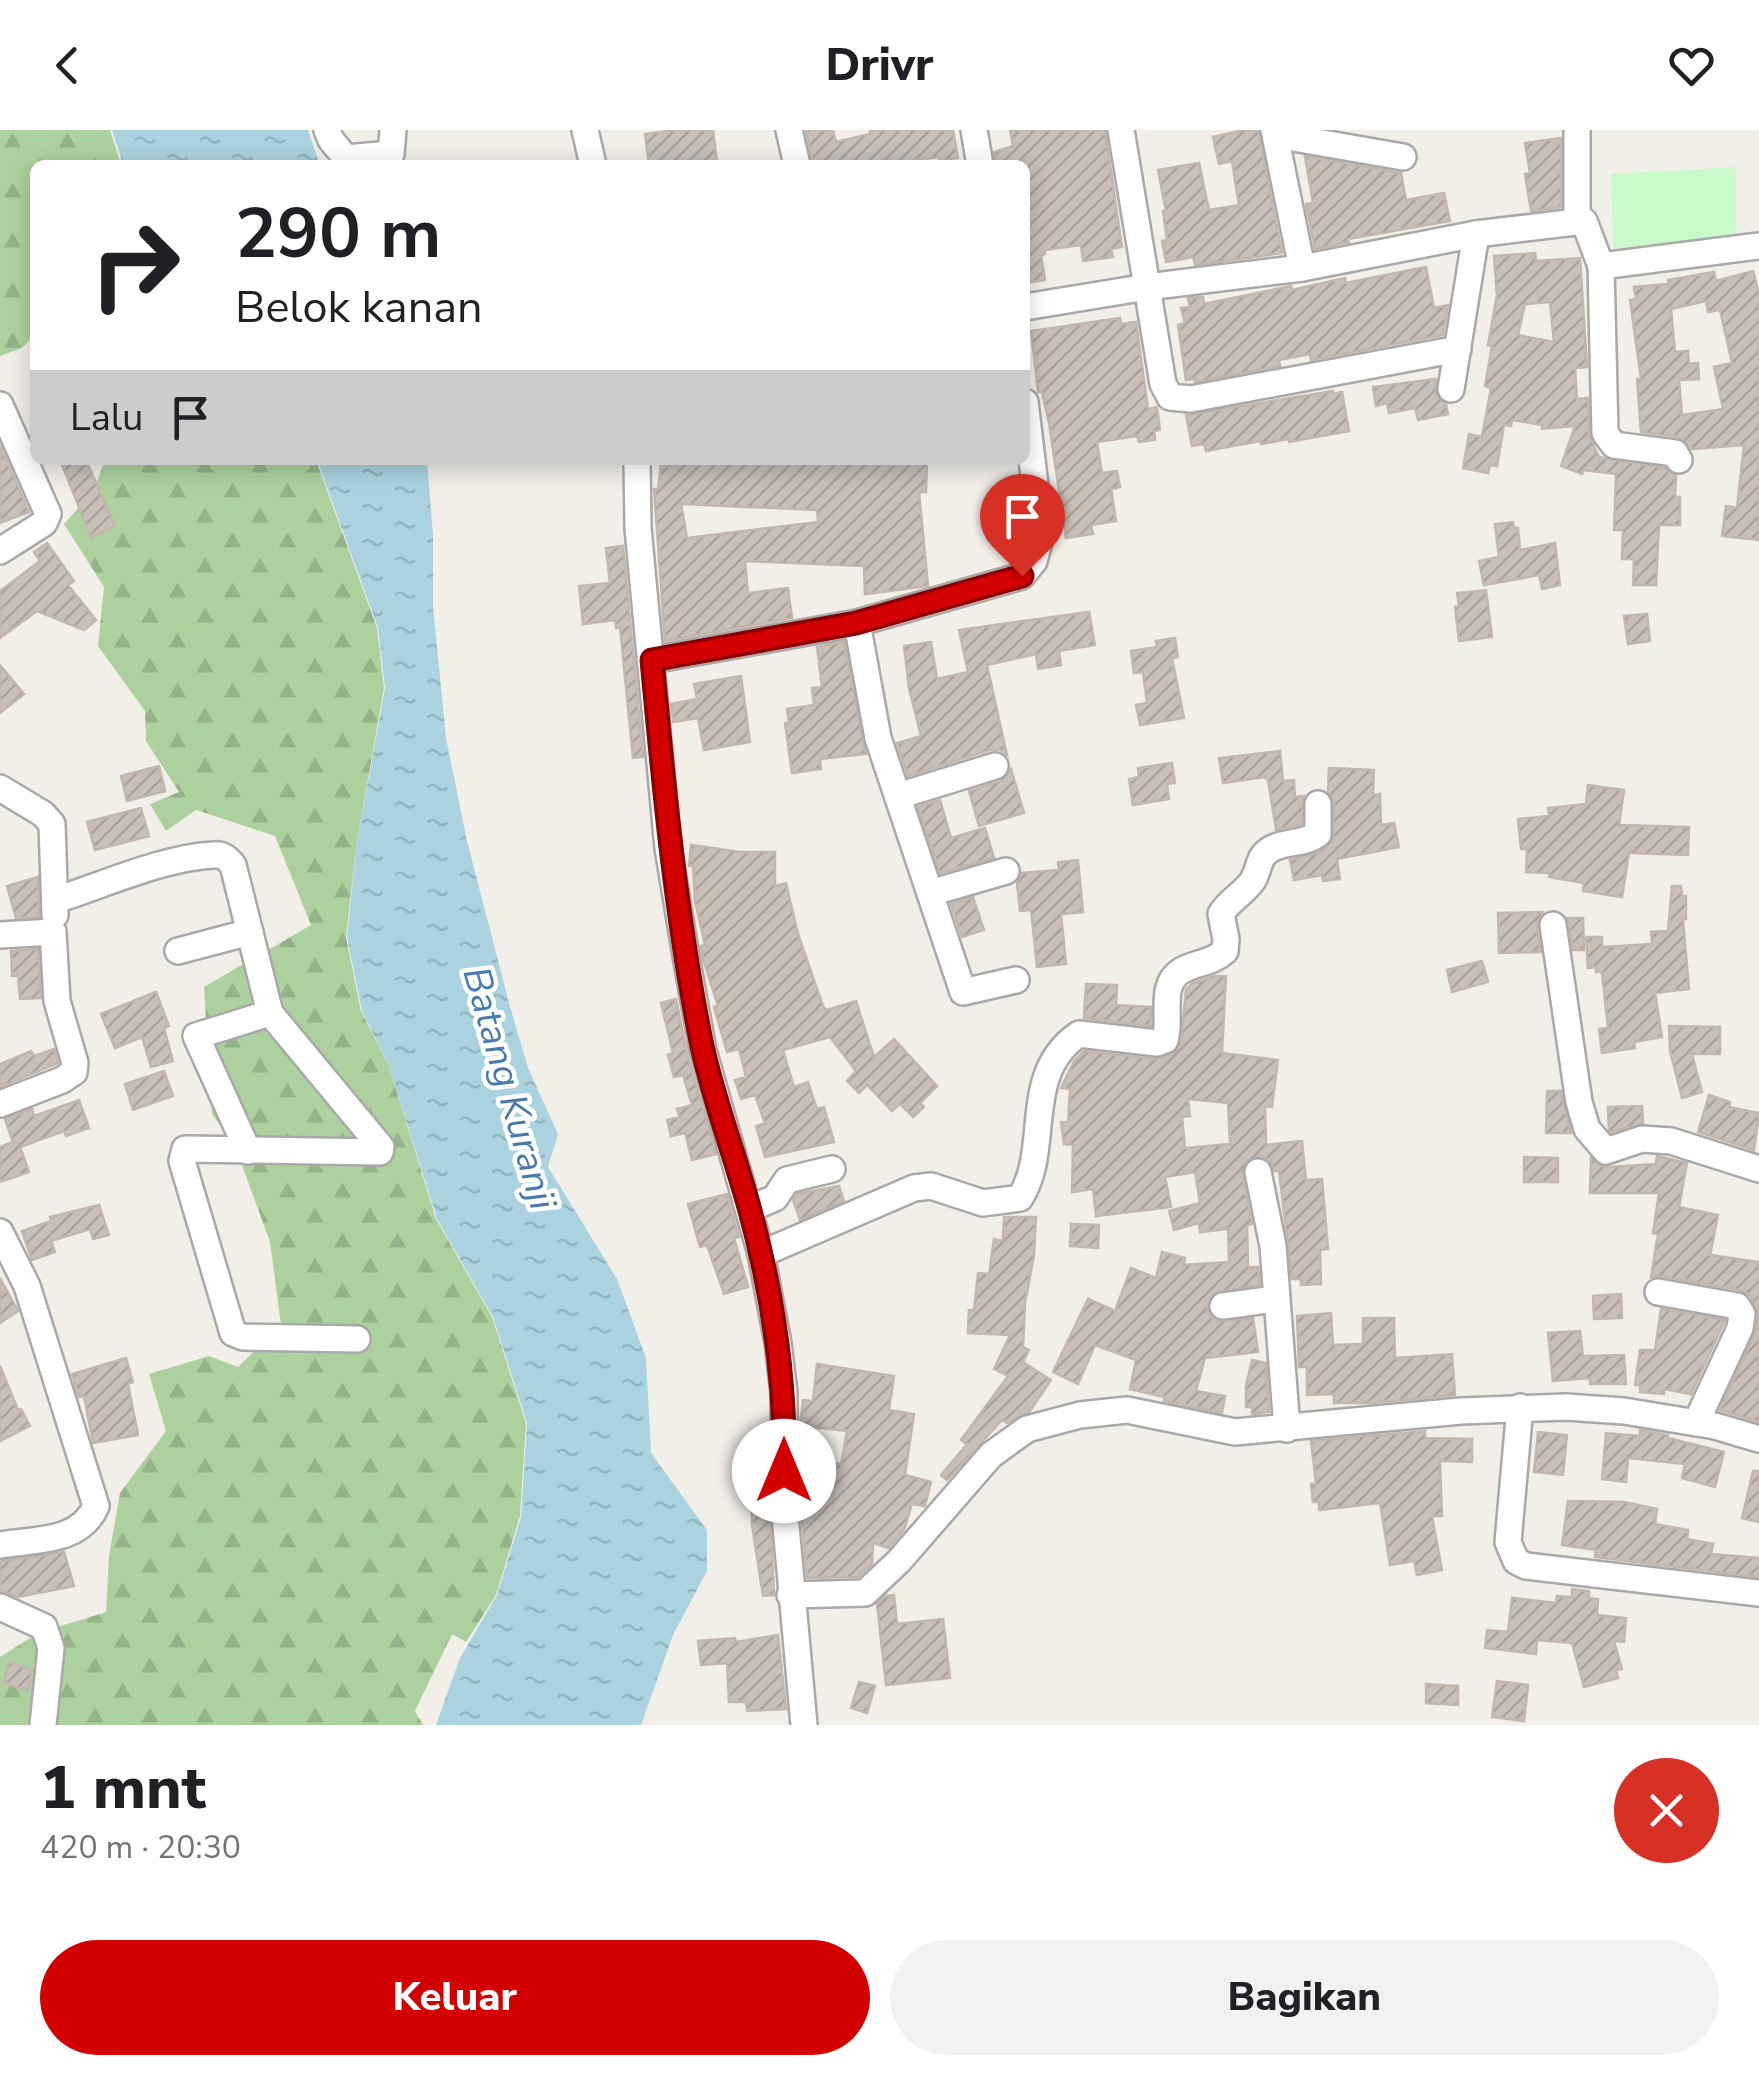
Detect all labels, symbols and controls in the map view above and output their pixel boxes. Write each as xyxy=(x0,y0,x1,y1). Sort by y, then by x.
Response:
text: Drivr xyxy=(825,35,934,96)
icon: back xyxy=(40,38,95,93)
icon: heart xyxy=(1664,38,1719,93)
text: 290 m xyxy=(235,186,441,282)
icon: right xyxy=(70,200,200,330)
text: Belok kanan xyxy=(235,277,483,338)
icon: arrive xyxy=(163,390,218,445)
text: Lalu xyxy=(70,392,143,443)
pin xyxy=(980,474,1065,577)
icon: arrive xyxy=(995,489,1050,544)
water label: Batang Kuranji xyxy=(450,961,569,1217)
position arrow xyxy=(732,1419,836,1523)
text: 1 mnt xyxy=(40,1747,206,1829)
button: close xyxy=(1614,1758,1719,1863)
text: 420 m · 20:30 xyxy=(40,1826,241,1869)
button: Keluar xyxy=(40,1940,870,2055)
button: Bagikan xyxy=(890,1940,1719,2055)

